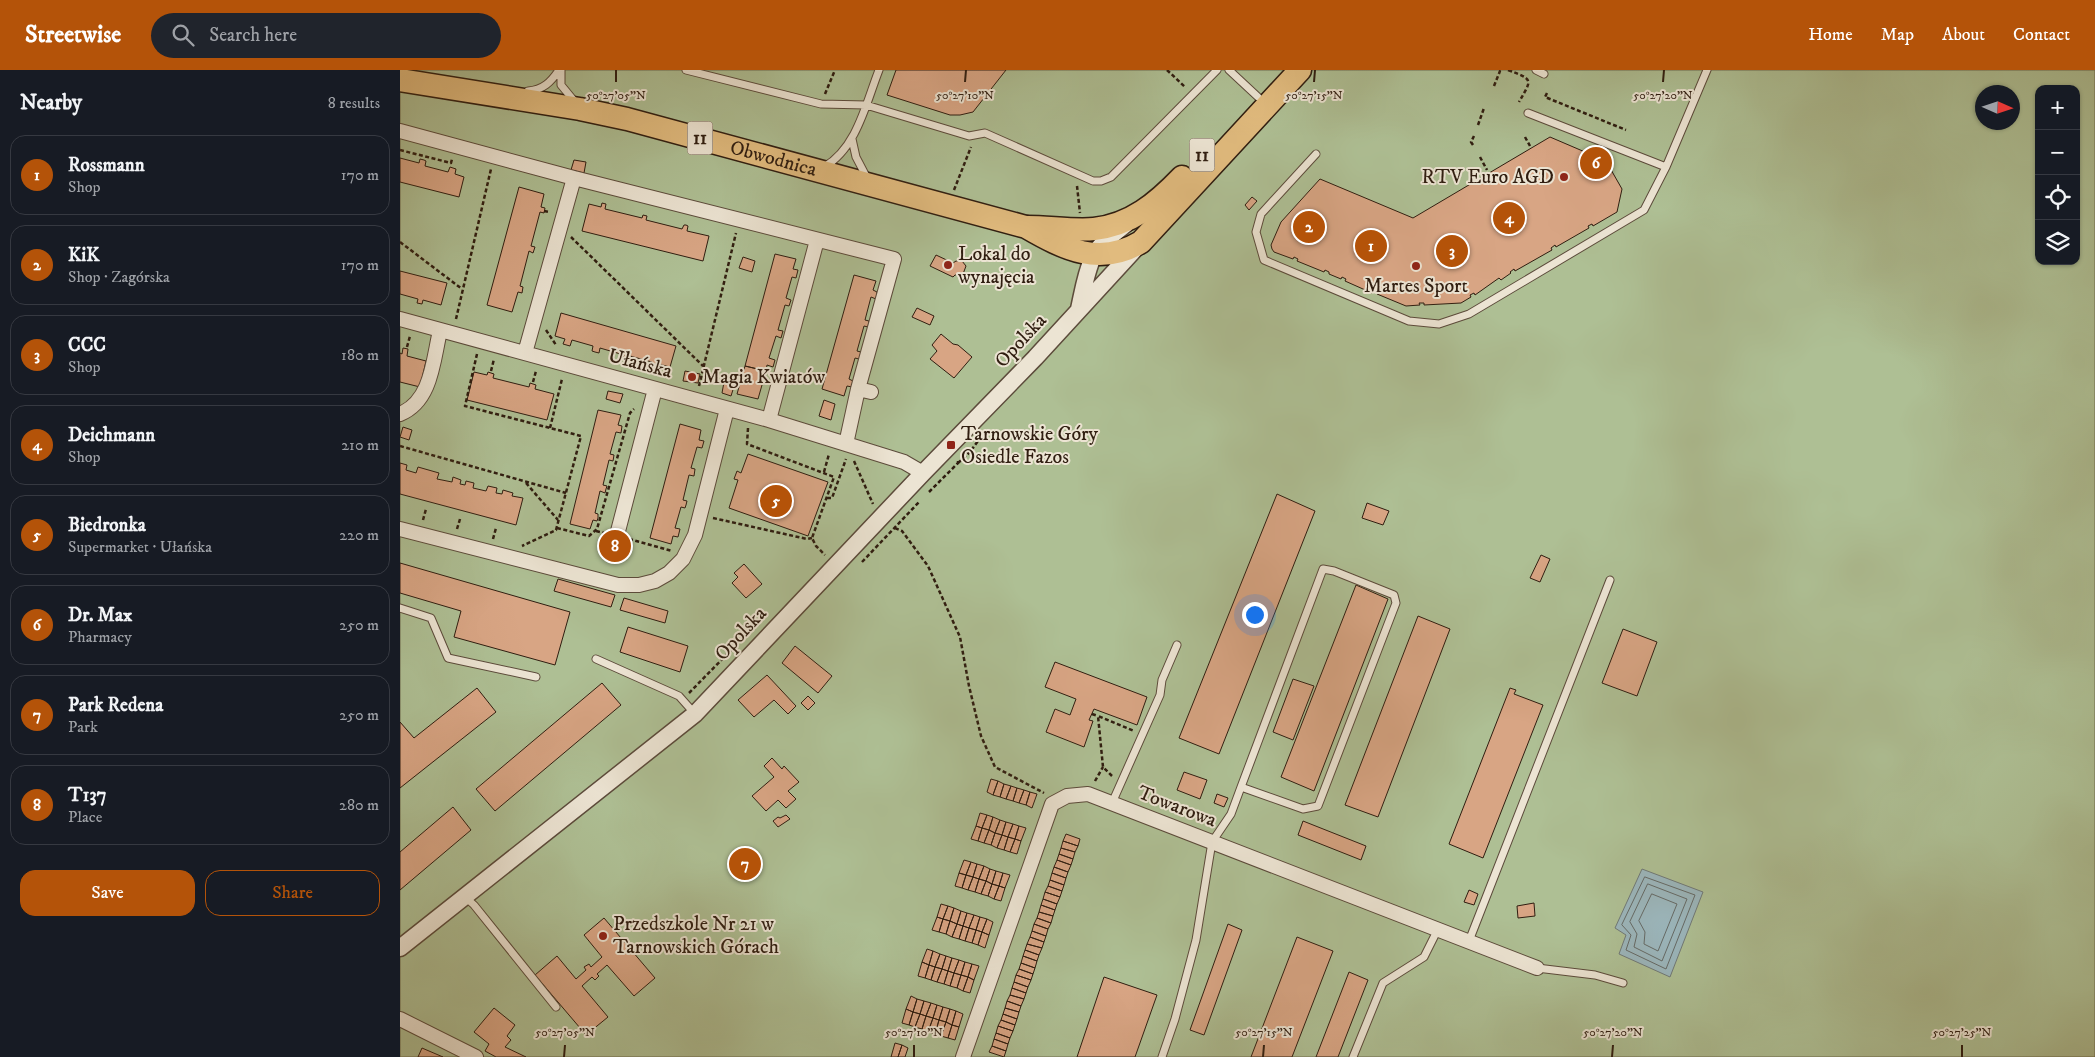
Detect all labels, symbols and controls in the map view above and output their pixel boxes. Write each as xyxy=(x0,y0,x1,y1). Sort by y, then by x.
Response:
search box xyxy=(151,13,501,58)
text: Streetwise xyxy=(25,20,121,50)
icon: search xyxy=(169,21,197,49)
text: Search here xyxy=(209,24,297,47)
text: Home xyxy=(1808,24,1853,46)
text: Map xyxy=(1881,24,1914,46)
text: About xyxy=(1942,24,1985,46)
text: Contact xyxy=(2013,24,2070,46)
north arrow xyxy=(1975,85,2020,130)
map controls xyxy=(2035,85,2080,265)
button: + xyxy=(2035,85,2080,130)
text: 50°27'05"N xyxy=(586,88,646,103)
text: 50°27'10"N xyxy=(936,88,994,103)
text: 50°27'15"N xyxy=(1285,88,1343,103)
text: 50°27'20"N xyxy=(1633,88,1693,103)
text: Nearby xyxy=(20,90,82,116)
text: 8 results xyxy=(328,93,380,113)
road number: 11 xyxy=(688,122,712,154)
button: − xyxy=(2035,130,2080,175)
street label: Obwodnica xyxy=(727,135,820,182)
road number: 11 xyxy=(1190,138,1214,172)
pin: 6 xyxy=(1580,144,1612,182)
text: Rossmann xyxy=(68,154,145,177)
text: 1 xyxy=(34,165,40,185)
text: 170 m xyxy=(341,165,379,185)
place label: RTV Euro AGD xyxy=(1422,165,1554,190)
marker: RTV Euro AGD xyxy=(1558,171,1570,183)
button: locate xyxy=(2035,175,2080,220)
text: Shop xyxy=(68,177,101,197)
pin: 4 xyxy=(1493,199,1525,237)
pin: 2 xyxy=(1293,208,1325,246)
button: layers xyxy=(2035,220,2080,265)
pin: 1 xyxy=(1355,227,1387,265)
pin: 3 xyxy=(1436,232,1468,270)
place label: Lokal do wynajęcia xyxy=(957,242,1035,290)
text: KiK xyxy=(68,244,100,267)
text: 2 xyxy=(33,255,41,275)
text: 170 m xyxy=(341,255,379,275)
marker: Lokal do wynajęcia xyxy=(942,259,954,271)
marker: Martes Sport xyxy=(1410,260,1422,272)
text: Shop · Zagórska xyxy=(68,267,170,287)
place label: Martes Sport xyxy=(1364,274,1468,299)
street label: Opolska xyxy=(990,308,1053,373)
text: CCC xyxy=(68,334,106,357)
street label: Ułańska xyxy=(605,343,675,385)
text: 3 xyxy=(34,345,40,365)
text: 180 m xyxy=(341,345,379,365)
text: Shop xyxy=(68,357,101,377)
place label: Magia Kwiatów xyxy=(702,365,825,390)
marker: Magia Kwiatów xyxy=(686,371,698,383)
place label: Tarnowskie Góry Osiedle Fazos xyxy=(961,422,1099,470)
text: Deichmann xyxy=(68,424,155,447)
text: 4 xyxy=(32,435,42,455)
text: 210 m xyxy=(341,435,379,455)
marker: Tarnowskie Góry Osiedle Fazos xyxy=(945,439,957,451)
text: Shop xyxy=(68,447,101,467)
pin: 5 xyxy=(760,482,792,520)
text: Biedronka xyxy=(68,514,146,537)
text: 5 xyxy=(33,525,41,545)
text: 220 m xyxy=(339,525,379,545)
pin: 8 xyxy=(599,527,631,565)
text: Supermarket · Ułańska xyxy=(68,537,212,557)
street label: Opolska xyxy=(710,601,773,666)
your location xyxy=(1242,602,1268,628)
text: Dr. Max xyxy=(68,604,132,627)
text: 6 xyxy=(33,615,41,635)
text: 250 m xyxy=(339,615,379,635)
text: Pharmacy xyxy=(68,627,132,647)
text: Park Redena xyxy=(68,694,163,717)
text: 7 xyxy=(33,705,41,725)
text: 250 m xyxy=(339,705,379,725)
text: Park xyxy=(68,717,98,737)
street label: Towarowa xyxy=(1134,781,1220,834)
text: T137 xyxy=(68,784,106,807)
text: 8 xyxy=(33,795,41,815)
text: 280 m xyxy=(339,795,379,815)
text: Place xyxy=(68,807,102,827)
pin: 7 xyxy=(729,845,761,883)
button: Save xyxy=(20,870,195,916)
button: Share xyxy=(205,870,380,916)
place label: Przedszkole Nr 21 w Tarnowskich Górach xyxy=(613,912,779,960)
marker: Przedszkole Nr 21 w Tarnowskich Górach xyxy=(597,930,609,942)
text: 50°27'05"N xyxy=(535,1025,595,1040)
text: 50°27'10"N xyxy=(885,1025,943,1040)
text: 50°27'15"N xyxy=(1235,1025,1293,1040)
text: 50°27'20"N xyxy=(1583,1025,1643,1040)
text: 50°27'25"N xyxy=(1933,1025,1992,1040)

